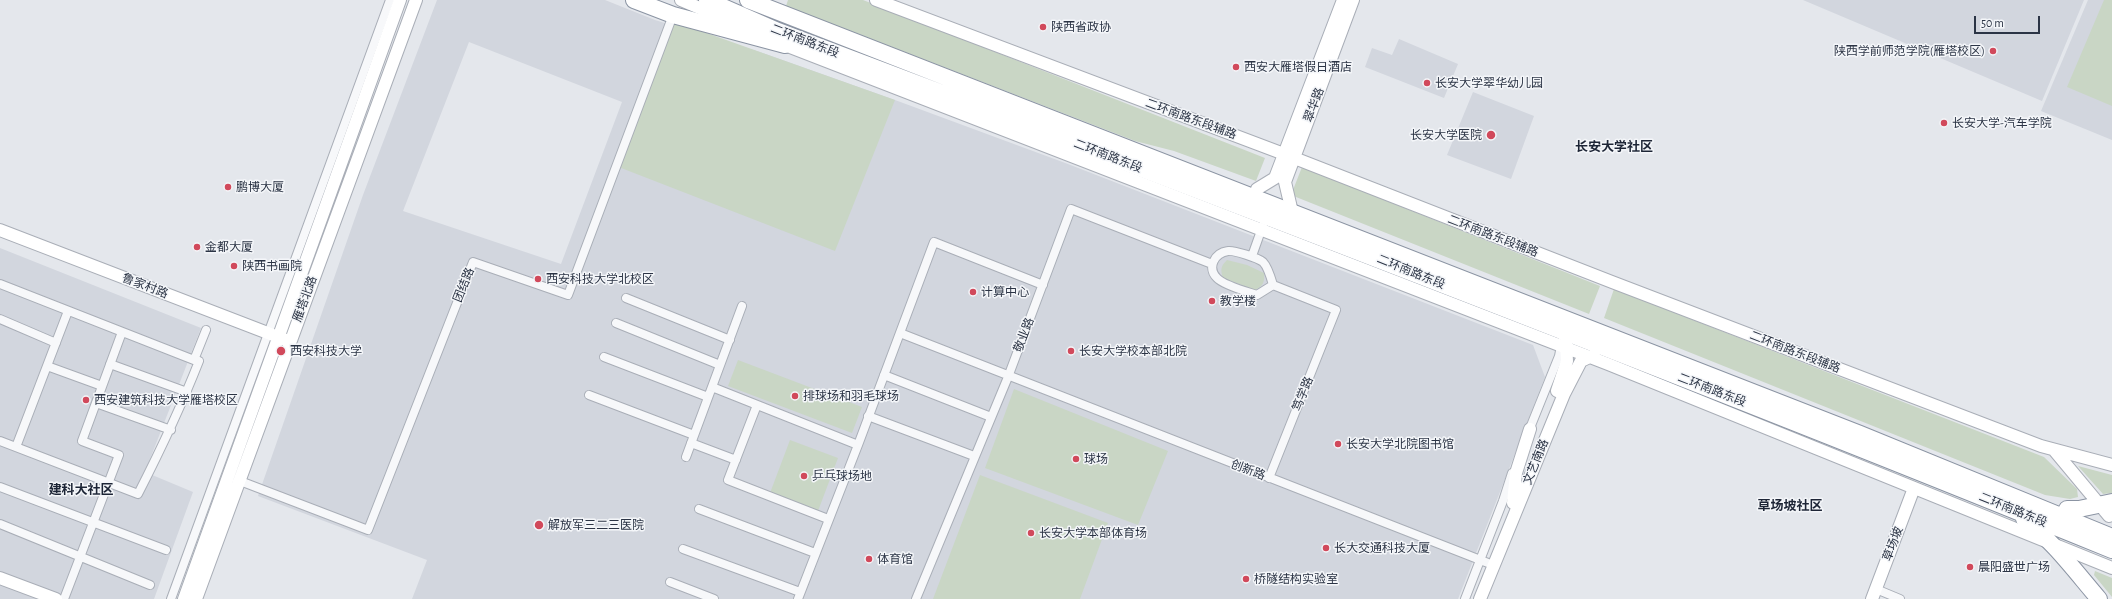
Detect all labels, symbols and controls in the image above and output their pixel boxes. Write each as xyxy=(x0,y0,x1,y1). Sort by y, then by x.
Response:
scale bar xyxy=(1976,8,2042,34)
text: 50 m xyxy=(1981,17,2004,29)
place label: 陕西省政协 xyxy=(1051,20,1111,34)
street label: 二环南路东段 xyxy=(769,21,841,61)
marker: 陕西省政协 xyxy=(1038,22,1048,32)
place label: 陕西学前师范学院(雁塔校区) xyxy=(1834,44,1985,58)
marker: 陕西学前师范学院(雁塔校区) xyxy=(1988,46,1998,56)
place label: 西安大雁塔假日酒店 xyxy=(1244,60,1352,74)
marker: 西安大雁塔假日酒店 xyxy=(1231,62,1241,72)
place label: 长安大学翠华幼儿园 xyxy=(1435,76,1543,90)
marker: 长安大学翠华幼儿园 xyxy=(1422,78,1432,88)
street label: 翠华路 xyxy=(1301,86,1327,124)
street label: 二环南路东段辅路 xyxy=(1143,96,1239,142)
place label: 长安大学-汽车学院 xyxy=(1952,116,2052,130)
marker: 长安大学-汽车学院 xyxy=(1939,118,1949,128)
place label: 长安大学医院 xyxy=(1410,128,1482,142)
marker: 长安大学医院 xyxy=(1485,129,1497,141)
street label: 二环南路东段 xyxy=(1072,136,1144,176)
district label: 长安大学社区 xyxy=(1575,139,1653,155)
place label: 鹏博大厦 xyxy=(236,180,284,194)
marker: 鹏博大厦 xyxy=(223,182,233,192)
street label: 二环南路东段辅路 xyxy=(1446,212,1540,260)
place label: 金都大厦 xyxy=(205,240,253,254)
marker: 金都大厦 xyxy=(192,242,202,252)
street label: 二环南路东段 xyxy=(1375,252,1447,292)
place label: 陕西书画院 xyxy=(242,259,302,273)
marker: 陕西书画院 xyxy=(229,261,239,271)
street label: 团结路 xyxy=(451,266,477,304)
street label: 鲁家村路 xyxy=(120,271,170,301)
place label: 西安科技大学北校区 xyxy=(546,272,654,286)
street label: 雁塔北路 xyxy=(290,274,320,324)
marker: 西安科技大学北校区 xyxy=(533,274,543,284)
place label: 计算中心 xyxy=(981,285,1029,299)
marker: 计算中心 xyxy=(968,287,978,297)
place label: 教学楼 xyxy=(1220,294,1256,308)
marker: 教学楼 xyxy=(1207,296,1217,306)
street label: 敬业路 xyxy=(1011,316,1037,354)
street label: 二环南路东段辅路 xyxy=(1748,328,1842,376)
place label: 西安科技大学 xyxy=(290,344,362,358)
place label: 长安大学校本部北院 xyxy=(1079,344,1187,358)
marker: 西安科技大学 xyxy=(275,345,287,357)
marker: 长安大学校本部北院 xyxy=(1066,346,1076,356)
street label: 二环南路东段 xyxy=(1676,370,1748,410)
street label: 笃学路 xyxy=(1290,375,1316,413)
place label: 排球场和羽毛球场 xyxy=(803,389,899,403)
marker: 排球场和羽毛球场 xyxy=(790,391,800,401)
place label: 西安建筑科技大学雁塔校区 xyxy=(94,393,238,407)
marker: 西安建筑科技大学雁塔校区 xyxy=(81,395,91,405)
place label: 长安大学北院图书馆 xyxy=(1346,437,1454,451)
street label: 文艺南路 xyxy=(1520,437,1552,487)
marker: 长安大学北院图书馆 xyxy=(1333,439,1343,449)
place label: 球场 xyxy=(1084,452,1108,466)
marker: 球场 xyxy=(1071,454,1081,464)
street label: 创新路 xyxy=(1229,457,1267,483)
place label: 乒乓球场地 xyxy=(812,469,872,483)
marker: 乒乓球场地 xyxy=(799,471,809,481)
district label: 建科大社区 xyxy=(49,482,113,498)
street label: 二环南路东段 xyxy=(1977,490,2049,530)
district label: 草场坡社区 xyxy=(1758,498,1822,514)
place label: 解放军三二三医院 xyxy=(548,518,644,532)
marker: 解放军三二三医院 xyxy=(533,519,545,531)
street label: 草场坡 xyxy=(1880,525,1906,563)
place label: 长安大学本部体育场 xyxy=(1039,526,1147,540)
marker: 长安大学本部体育场 xyxy=(1026,528,1036,538)
place label: 长大交通科技大厦 xyxy=(1334,541,1430,555)
marker: 长大交通科技大厦 xyxy=(1321,543,1331,553)
place label: 体育馆 xyxy=(877,552,913,566)
marker: 体育馆 xyxy=(864,554,874,564)
place label: 晨阳盛世广场 xyxy=(1978,560,2050,574)
marker: 晨阳盛世广场 xyxy=(1965,562,1975,572)
place label: 桥隧结构实验室 xyxy=(1254,572,1338,586)
marker: 桥隧结构实验室 xyxy=(1241,574,1251,584)

